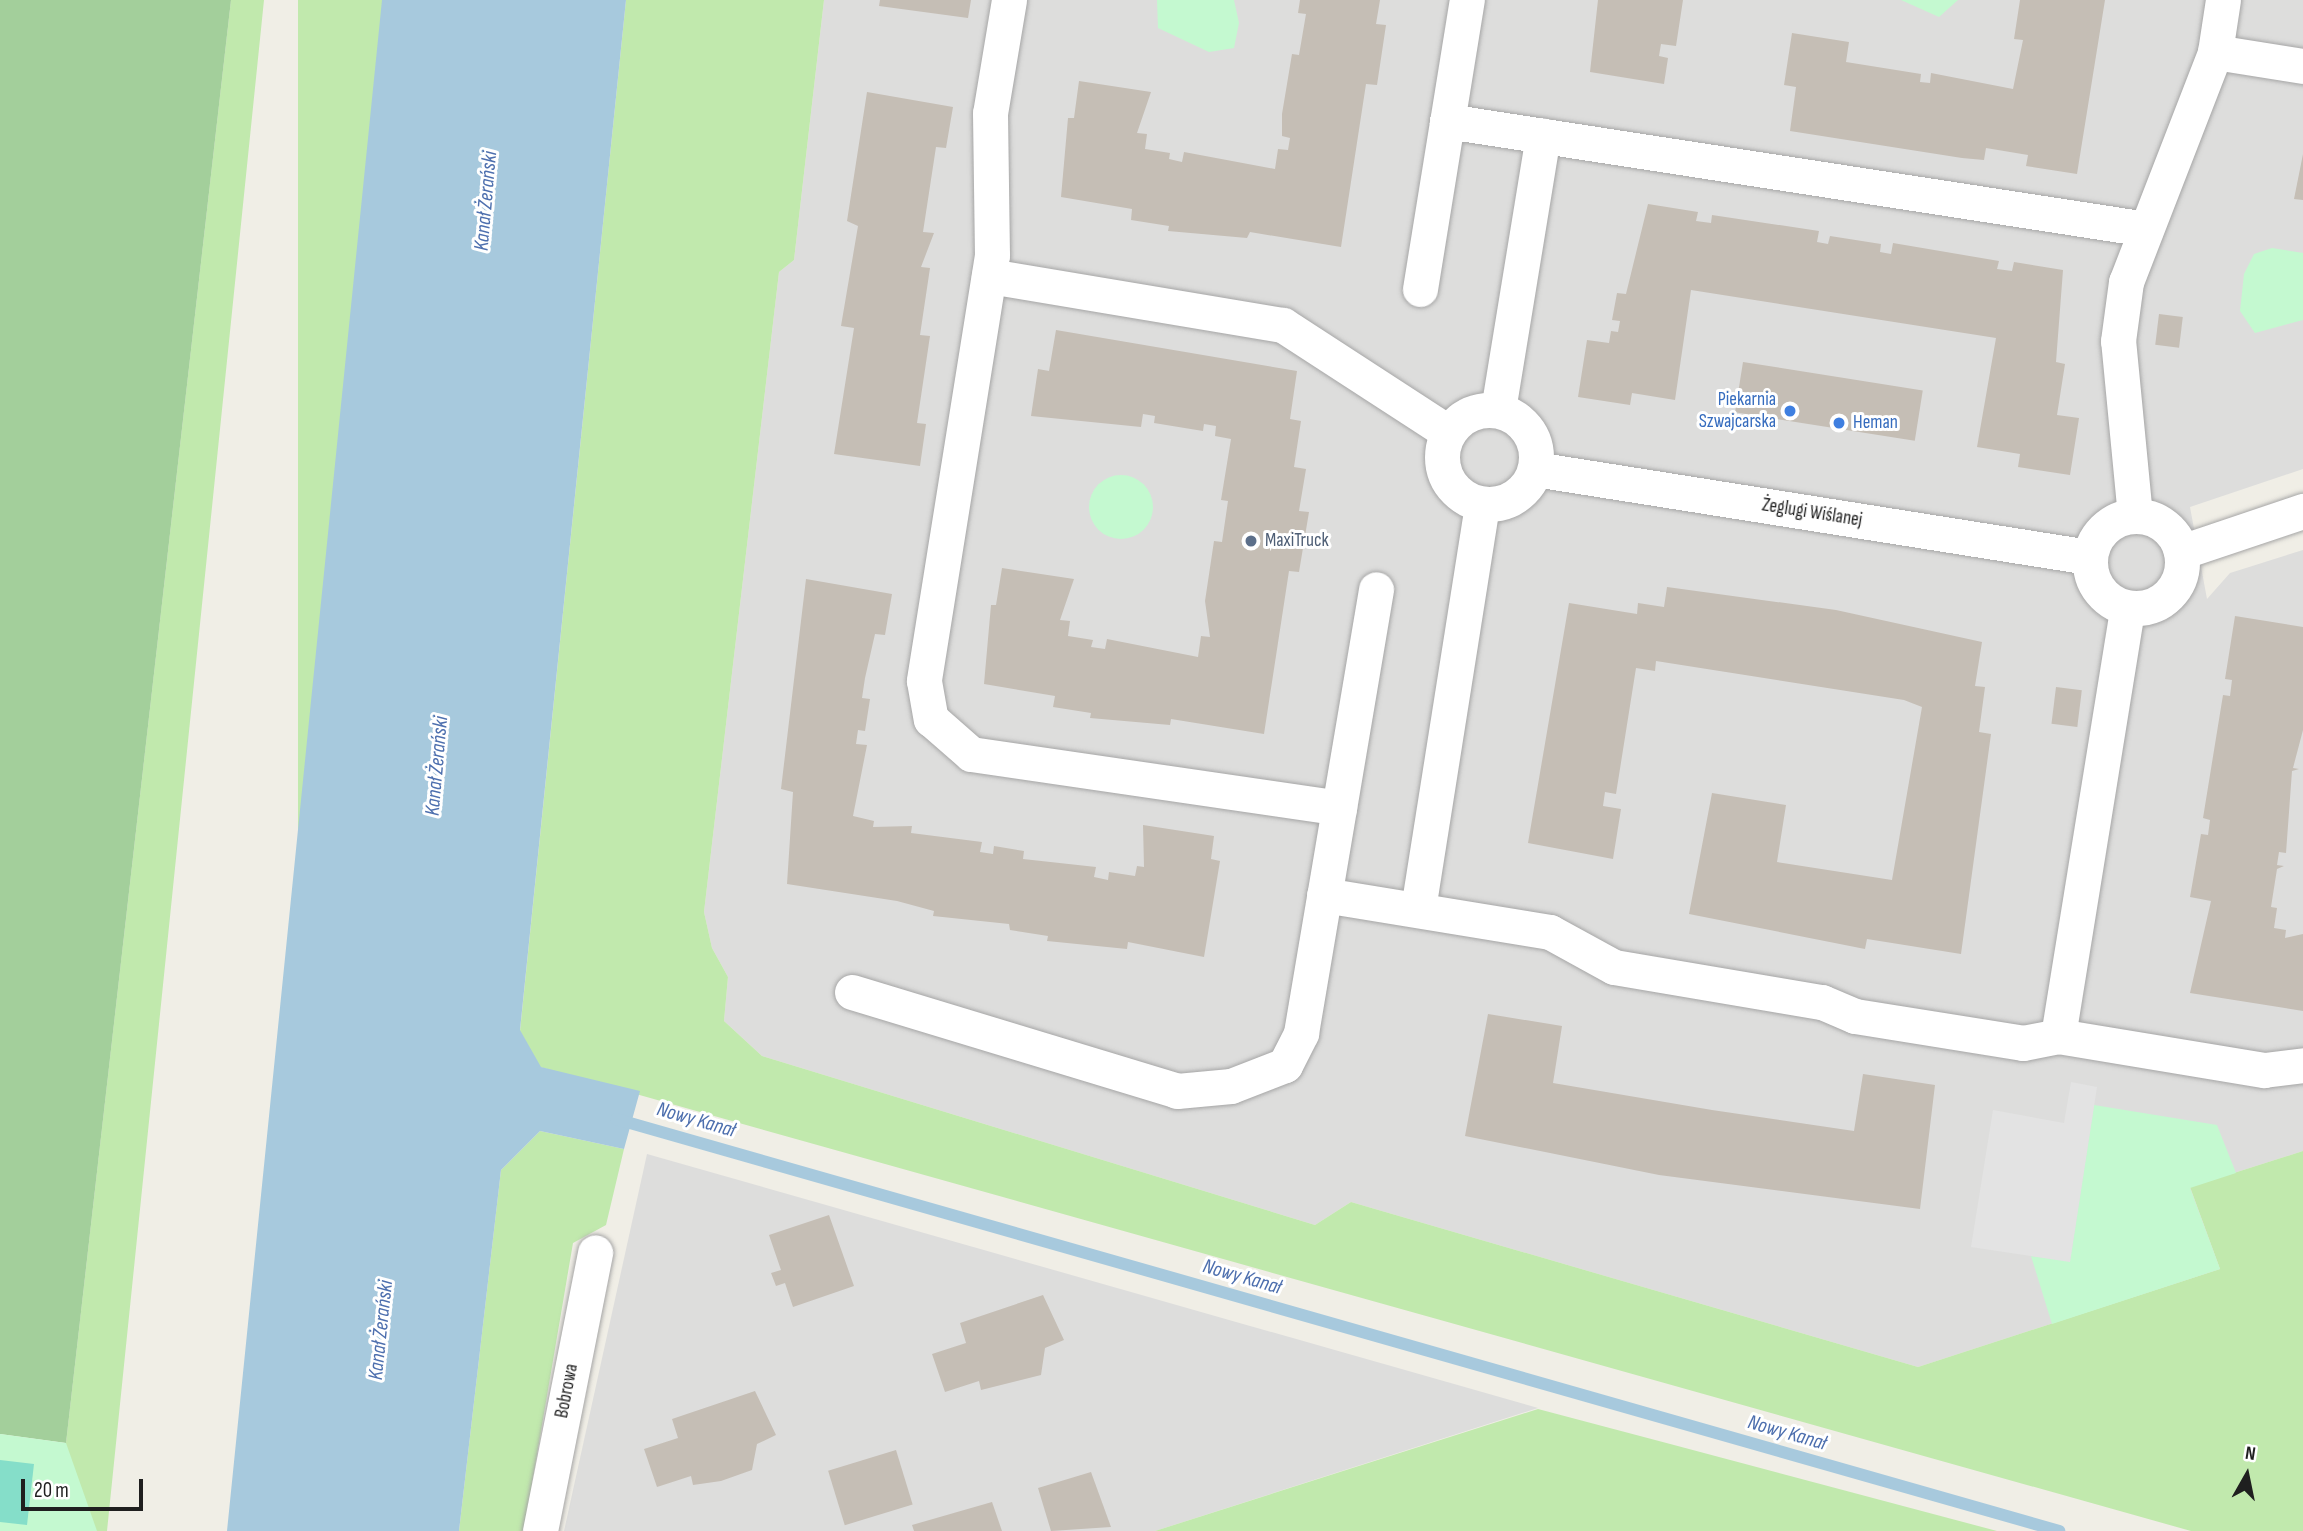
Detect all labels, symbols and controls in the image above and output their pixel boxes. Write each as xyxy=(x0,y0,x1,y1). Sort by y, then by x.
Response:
water label: Kanał Żerański xyxy=(469,150,503,252)
place label: Piekarnia Szwajcarska xyxy=(1699,389,1776,433)
marker: Piekarnia Szwajcarska xyxy=(1782,403,1798,419)
place label: Heman xyxy=(1853,412,1898,434)
marker: Heman xyxy=(1831,415,1847,431)
street label: Żeglugi Wiślanej xyxy=(1760,494,1864,532)
place label: MaxiTruck xyxy=(1265,530,1329,552)
marker: MaxiTruck xyxy=(1243,533,1259,549)
water label: Kanał Żerański xyxy=(420,715,454,817)
water label: Nowy Kanał xyxy=(654,1097,738,1143)
water label: Nowy Kanał xyxy=(1200,1254,1284,1300)
water label: Kanał Żerański xyxy=(363,1279,399,1381)
street label: Bobrowa xyxy=(551,1362,583,1420)
water label: Nowy Kanał xyxy=(1745,1410,1829,1456)
north arrow xyxy=(2212,1440,2282,1510)
text: N xyxy=(2244,1442,2257,1466)
scale bar xyxy=(24,1464,147,1508)
text: 20 m xyxy=(34,1478,69,1503)

